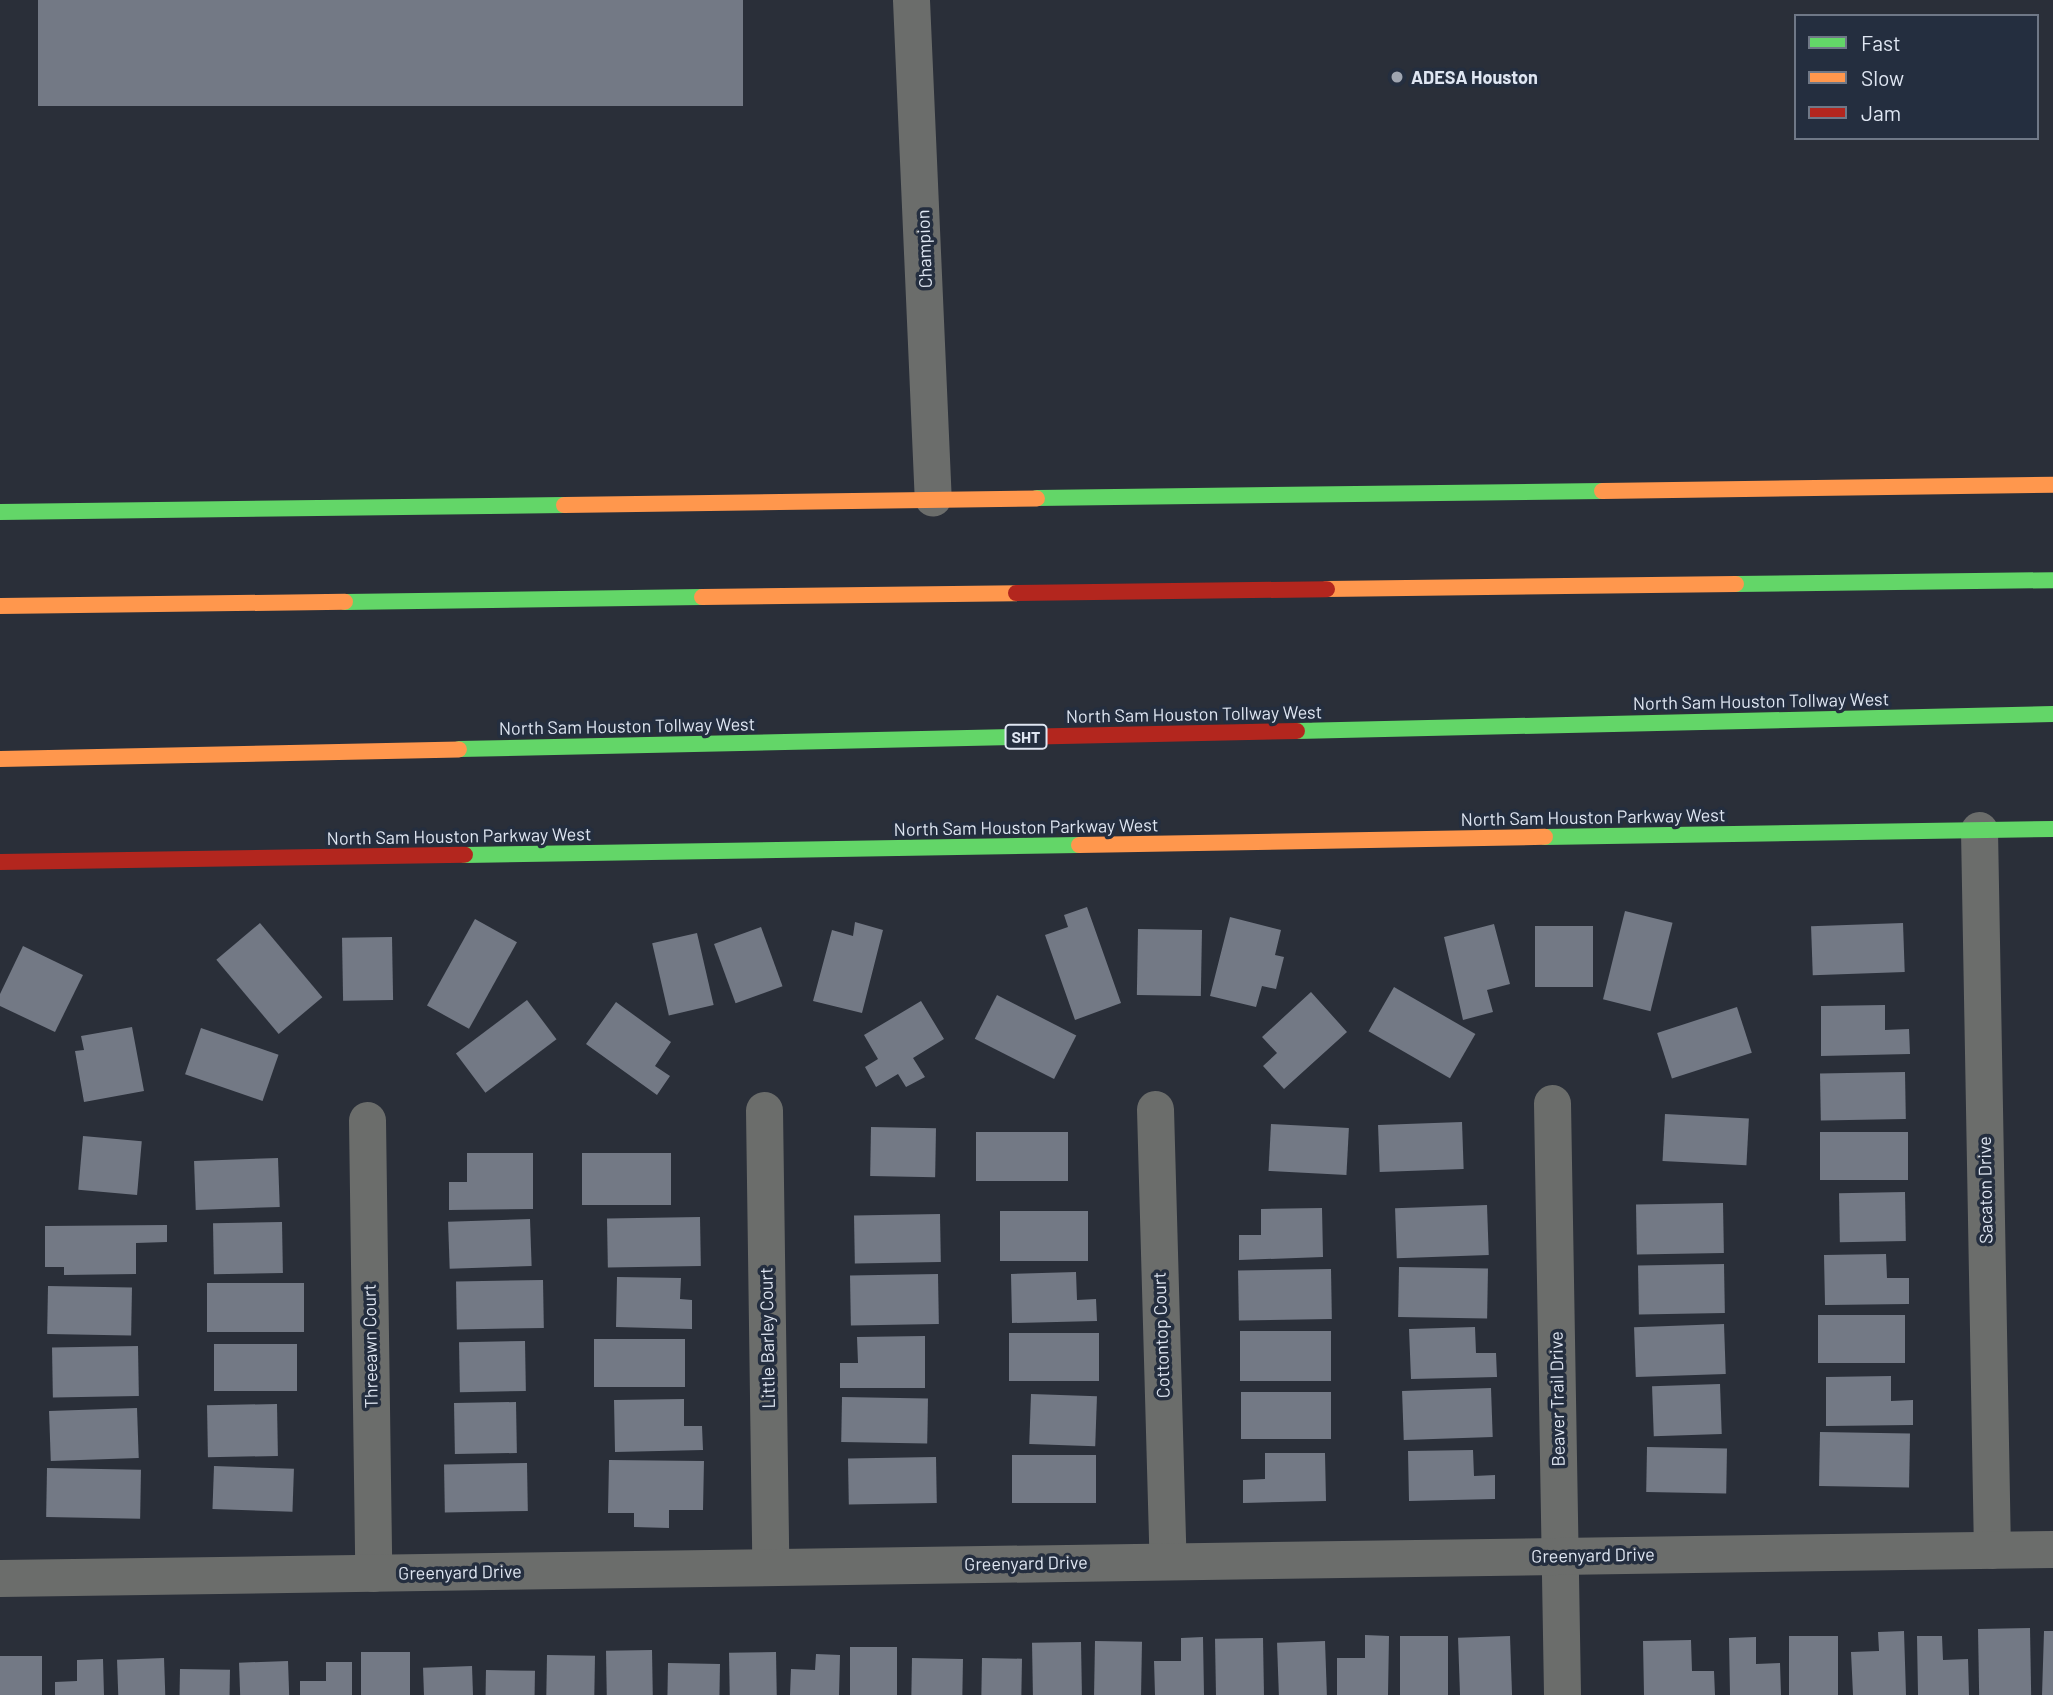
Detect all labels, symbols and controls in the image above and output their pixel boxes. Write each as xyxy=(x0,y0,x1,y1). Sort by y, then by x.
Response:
legend xyxy=(1794,14,2039,140)
text: Fast xyxy=(1861,30,1901,55)
text: Slow xyxy=(1861,65,1904,90)
place label: ADESA Houston xyxy=(1411,66,1538,88)
marker: ADESA Houston xyxy=(1389,69,1405,85)
text: Jam xyxy=(1861,100,1901,125)
street label: Champion xyxy=(912,209,936,289)
street label: North Sam Houston Tollway West xyxy=(1633,688,1889,714)
street label: North Sam Houston Tollway West xyxy=(1066,701,1322,727)
street label: North Sam Houston Tollway West xyxy=(499,713,755,739)
road number: SHT xyxy=(1003,724,1049,750)
street label: North Sam Houston Parkway West xyxy=(1460,804,1726,830)
street label: North Sam Houston Parkway West xyxy=(893,814,1159,840)
street label: North Sam Houston Parkway West xyxy=(326,823,592,849)
street label: Sacaton Drive xyxy=(1973,1136,1997,1244)
street label: Little Barley Court xyxy=(755,1267,779,1409)
street label: Cottontop Court xyxy=(1148,1272,1174,1398)
street label: Threeawn Court xyxy=(358,1284,382,1408)
street label: Beaver Trail Drive xyxy=(1545,1331,1569,1467)
street label: Greenyard Drive xyxy=(1531,1543,1655,1567)
street label: Greenyard Drive xyxy=(964,1551,1088,1575)
street label: Greenyard Drive xyxy=(398,1560,522,1584)

